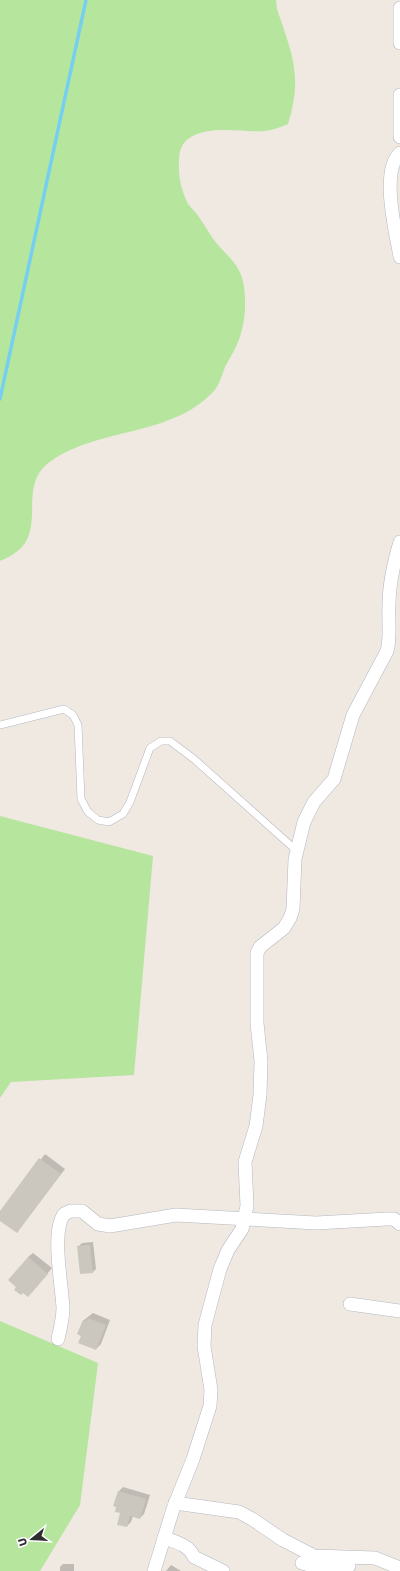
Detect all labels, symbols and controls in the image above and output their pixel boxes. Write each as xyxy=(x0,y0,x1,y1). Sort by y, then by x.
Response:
north arrow xyxy=(12,1519,52,1559)
text: U xyxy=(14,1536,31,1548)

